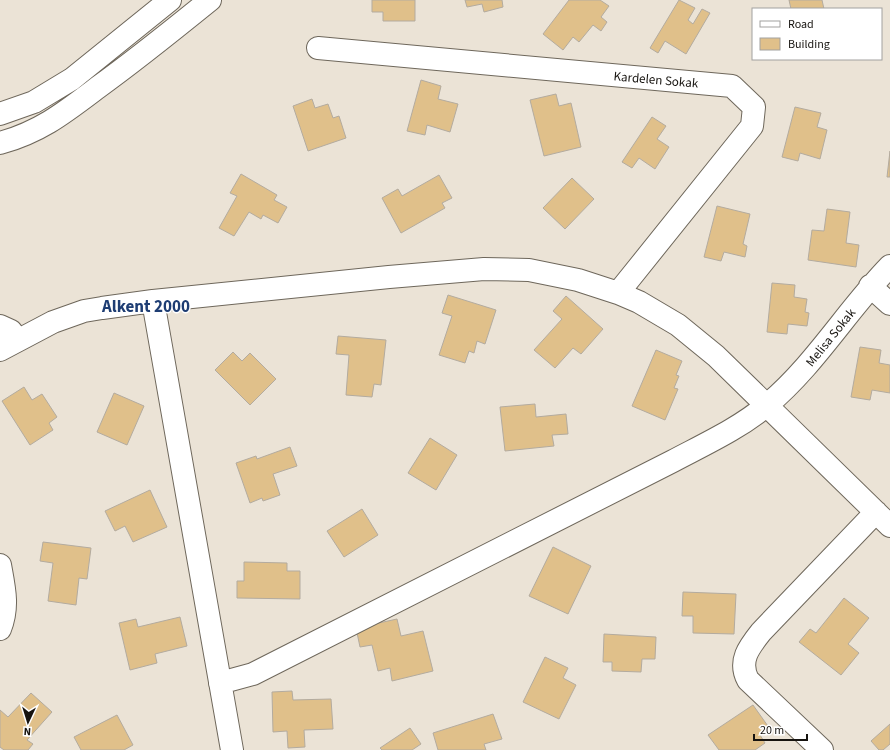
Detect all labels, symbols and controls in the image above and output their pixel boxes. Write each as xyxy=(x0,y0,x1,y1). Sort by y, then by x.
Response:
legend xyxy=(752,8,882,60)
text: Road xyxy=(788,16,814,33)
text: Building xyxy=(788,36,830,53)
street label: Kardelen Sokak xyxy=(613,67,700,93)
district label: Alkent 2000 xyxy=(101,295,190,319)
street label: Melisa Sokak xyxy=(802,304,860,371)
north arrow xyxy=(8,702,48,742)
scale bar xyxy=(754,716,807,742)
text: 20 m xyxy=(760,722,784,739)
text: N xyxy=(23,724,32,739)

